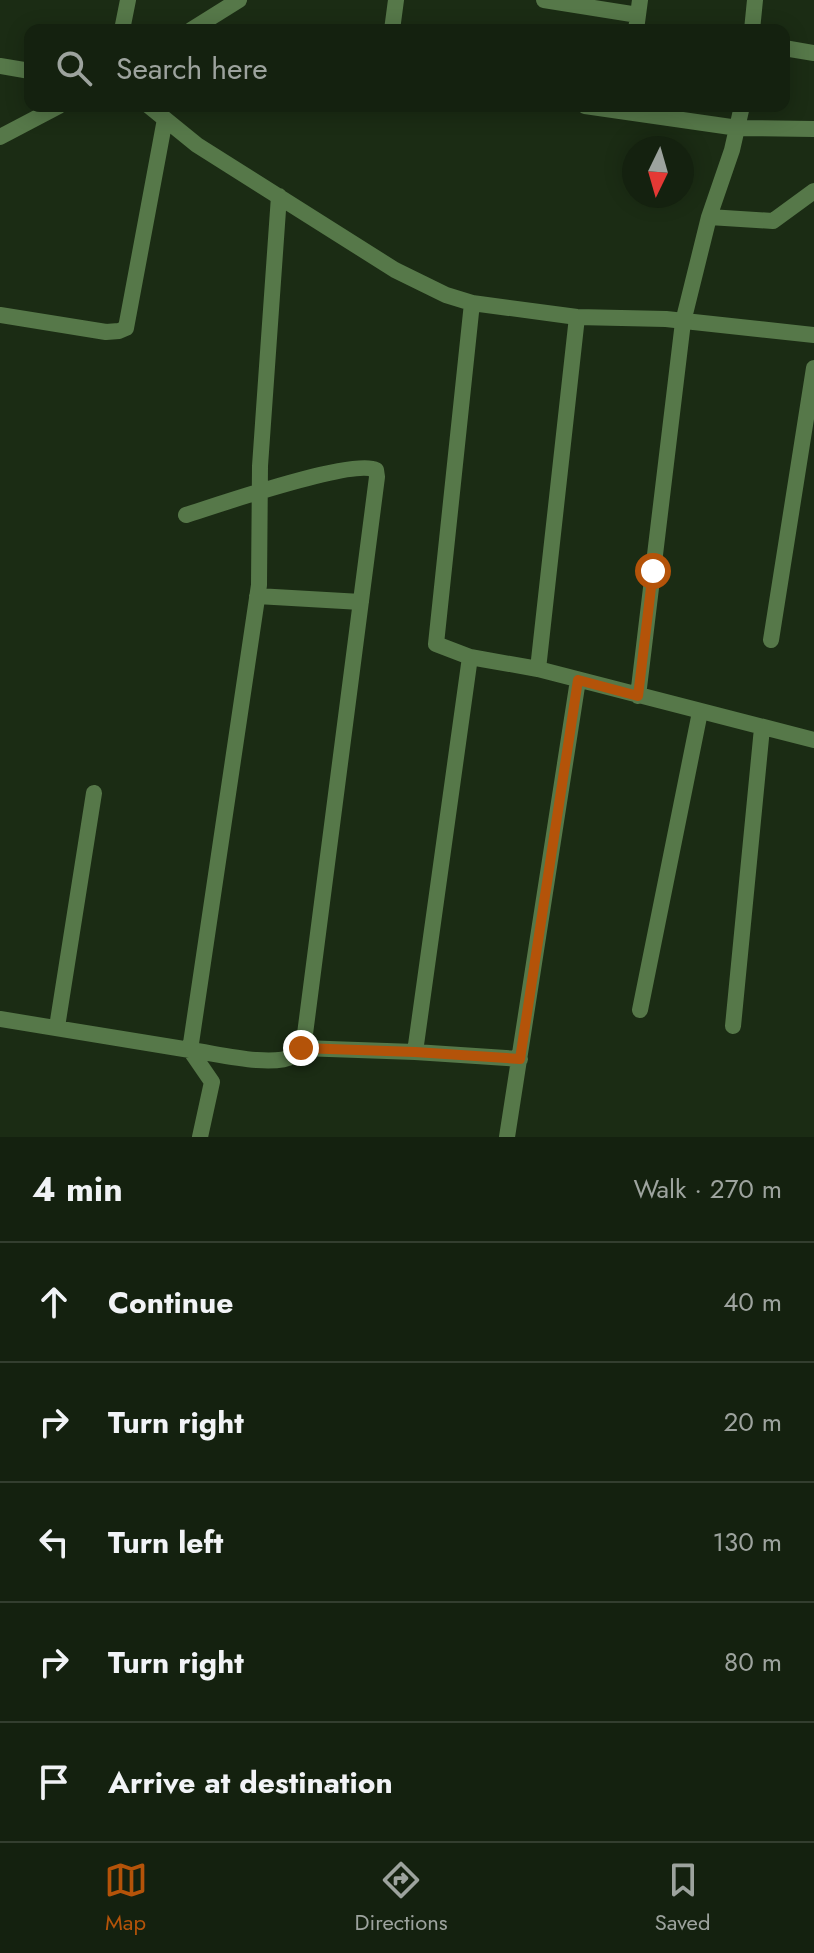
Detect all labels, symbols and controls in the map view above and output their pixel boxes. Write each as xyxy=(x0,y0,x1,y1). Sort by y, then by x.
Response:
search box xyxy=(24,24,790,112)
icon: search xyxy=(52,46,96,90)
text: Search here xyxy=(116,47,268,90)
north arrow xyxy=(622,136,694,208)
route start xyxy=(635,553,671,589)
route end xyxy=(283,1030,319,1066)
text: 4 min xyxy=(32,1165,123,1214)
text: Walk · 270 m xyxy=(633,1170,782,1208)
icon: ahead xyxy=(32,1280,76,1324)
text: Continue xyxy=(108,1281,234,1324)
text: 40 m xyxy=(723,1283,782,1321)
icon: right xyxy=(32,1400,76,1444)
text: Turn right xyxy=(108,1401,244,1444)
text: 20 m xyxy=(724,1403,782,1441)
icon: left xyxy=(32,1520,76,1564)
text: Turn left xyxy=(108,1521,223,1564)
text: 130 m xyxy=(712,1523,782,1561)
icon: right xyxy=(32,1640,76,1684)
text: Turn right xyxy=(108,1641,244,1684)
text: 80 m xyxy=(724,1643,782,1681)
icon: arrive xyxy=(32,1760,76,1804)
text: Arrive at destination xyxy=(108,1761,393,1804)
tab: Map xyxy=(104,1858,148,1938)
tab: Directions xyxy=(355,1858,448,1938)
tab: Saved xyxy=(655,1858,710,1938)

